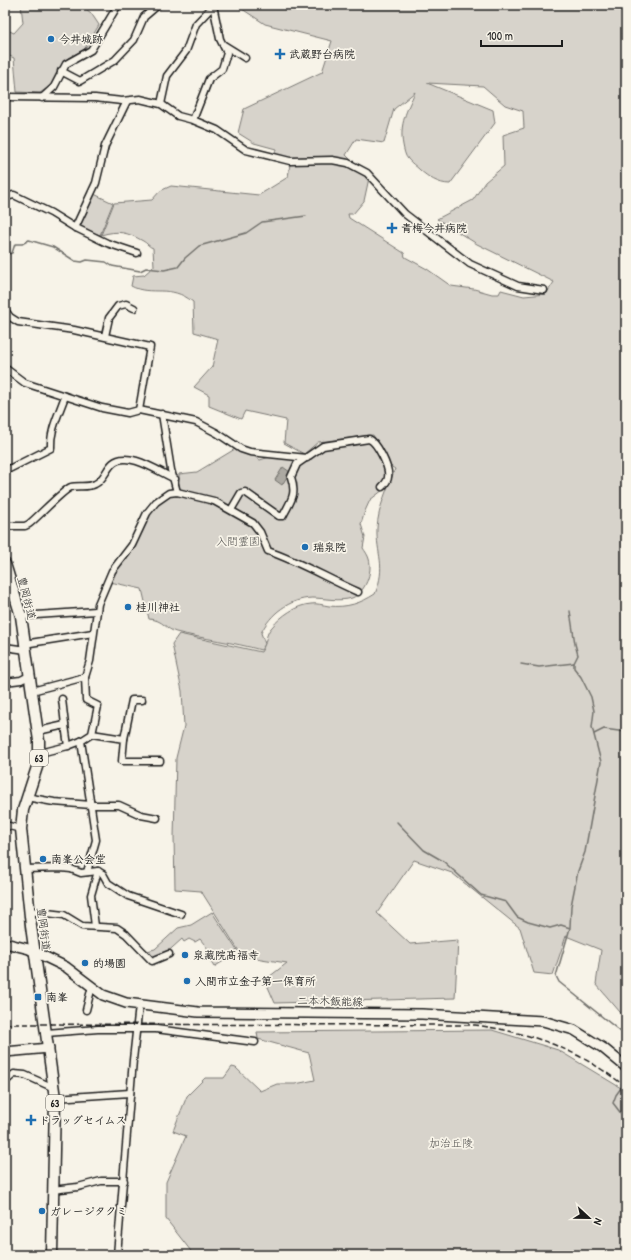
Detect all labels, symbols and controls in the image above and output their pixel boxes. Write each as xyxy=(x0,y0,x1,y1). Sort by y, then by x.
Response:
scale bar xyxy=(481,22,562,48)
text: 100 m xyxy=(487,27,513,44)
place label: 今井城跡 xyxy=(59,32,103,46)
marker: 今井城跡 xyxy=(46,34,56,44)
place label: 武蔵野台病院 xyxy=(289,47,355,61)
marker: 武蔵野台病院 xyxy=(274,48,286,60)
place label: 青梅今井病院 xyxy=(401,221,467,235)
marker: 青梅今井病院 xyxy=(386,222,398,234)
park label: 入間霊園 xyxy=(216,534,260,548)
place label: 瑞泉院 xyxy=(313,540,346,554)
marker: 瑞泉院 xyxy=(300,542,310,552)
street label: 豊岡街道 xyxy=(15,575,39,621)
place label: 桂川神社 xyxy=(136,600,180,614)
marker: 桂川神社 xyxy=(123,602,133,612)
road number: 63 xyxy=(30,750,48,766)
place label: 南峯公会堂 xyxy=(51,852,106,866)
marker: 南峯公会堂 xyxy=(38,854,48,864)
street label: 豊岡街道 xyxy=(34,906,54,952)
place label: 泉藏院髙福寺 xyxy=(193,948,259,962)
marker: 泉藏院髙福寺 xyxy=(180,950,190,960)
place label: 的場園 xyxy=(93,956,126,970)
marker: 的場園 xyxy=(80,958,90,968)
place label: 入間市立金子第一保育所 xyxy=(195,974,316,988)
marker: 入間市立金子第一保育所 xyxy=(182,976,192,986)
place label: 南峯 xyxy=(46,990,68,1004)
marker: 南峯 xyxy=(33,992,43,1002)
street label: 二本木飯能線 xyxy=(297,993,363,1009)
road number: 63 xyxy=(46,1095,64,1111)
place label: ドラッグセイムス xyxy=(39,1113,127,1127)
marker: ドラッグセイムス xyxy=(26,1115,36,1125)
park label: 加治丘陵 xyxy=(429,1136,473,1150)
north arrow xyxy=(569,1198,609,1238)
place label: ガレージタクミ xyxy=(50,1204,127,1218)
marker: ガレージタクミ xyxy=(37,1206,47,1216)
text: N xyxy=(591,1216,606,1227)

